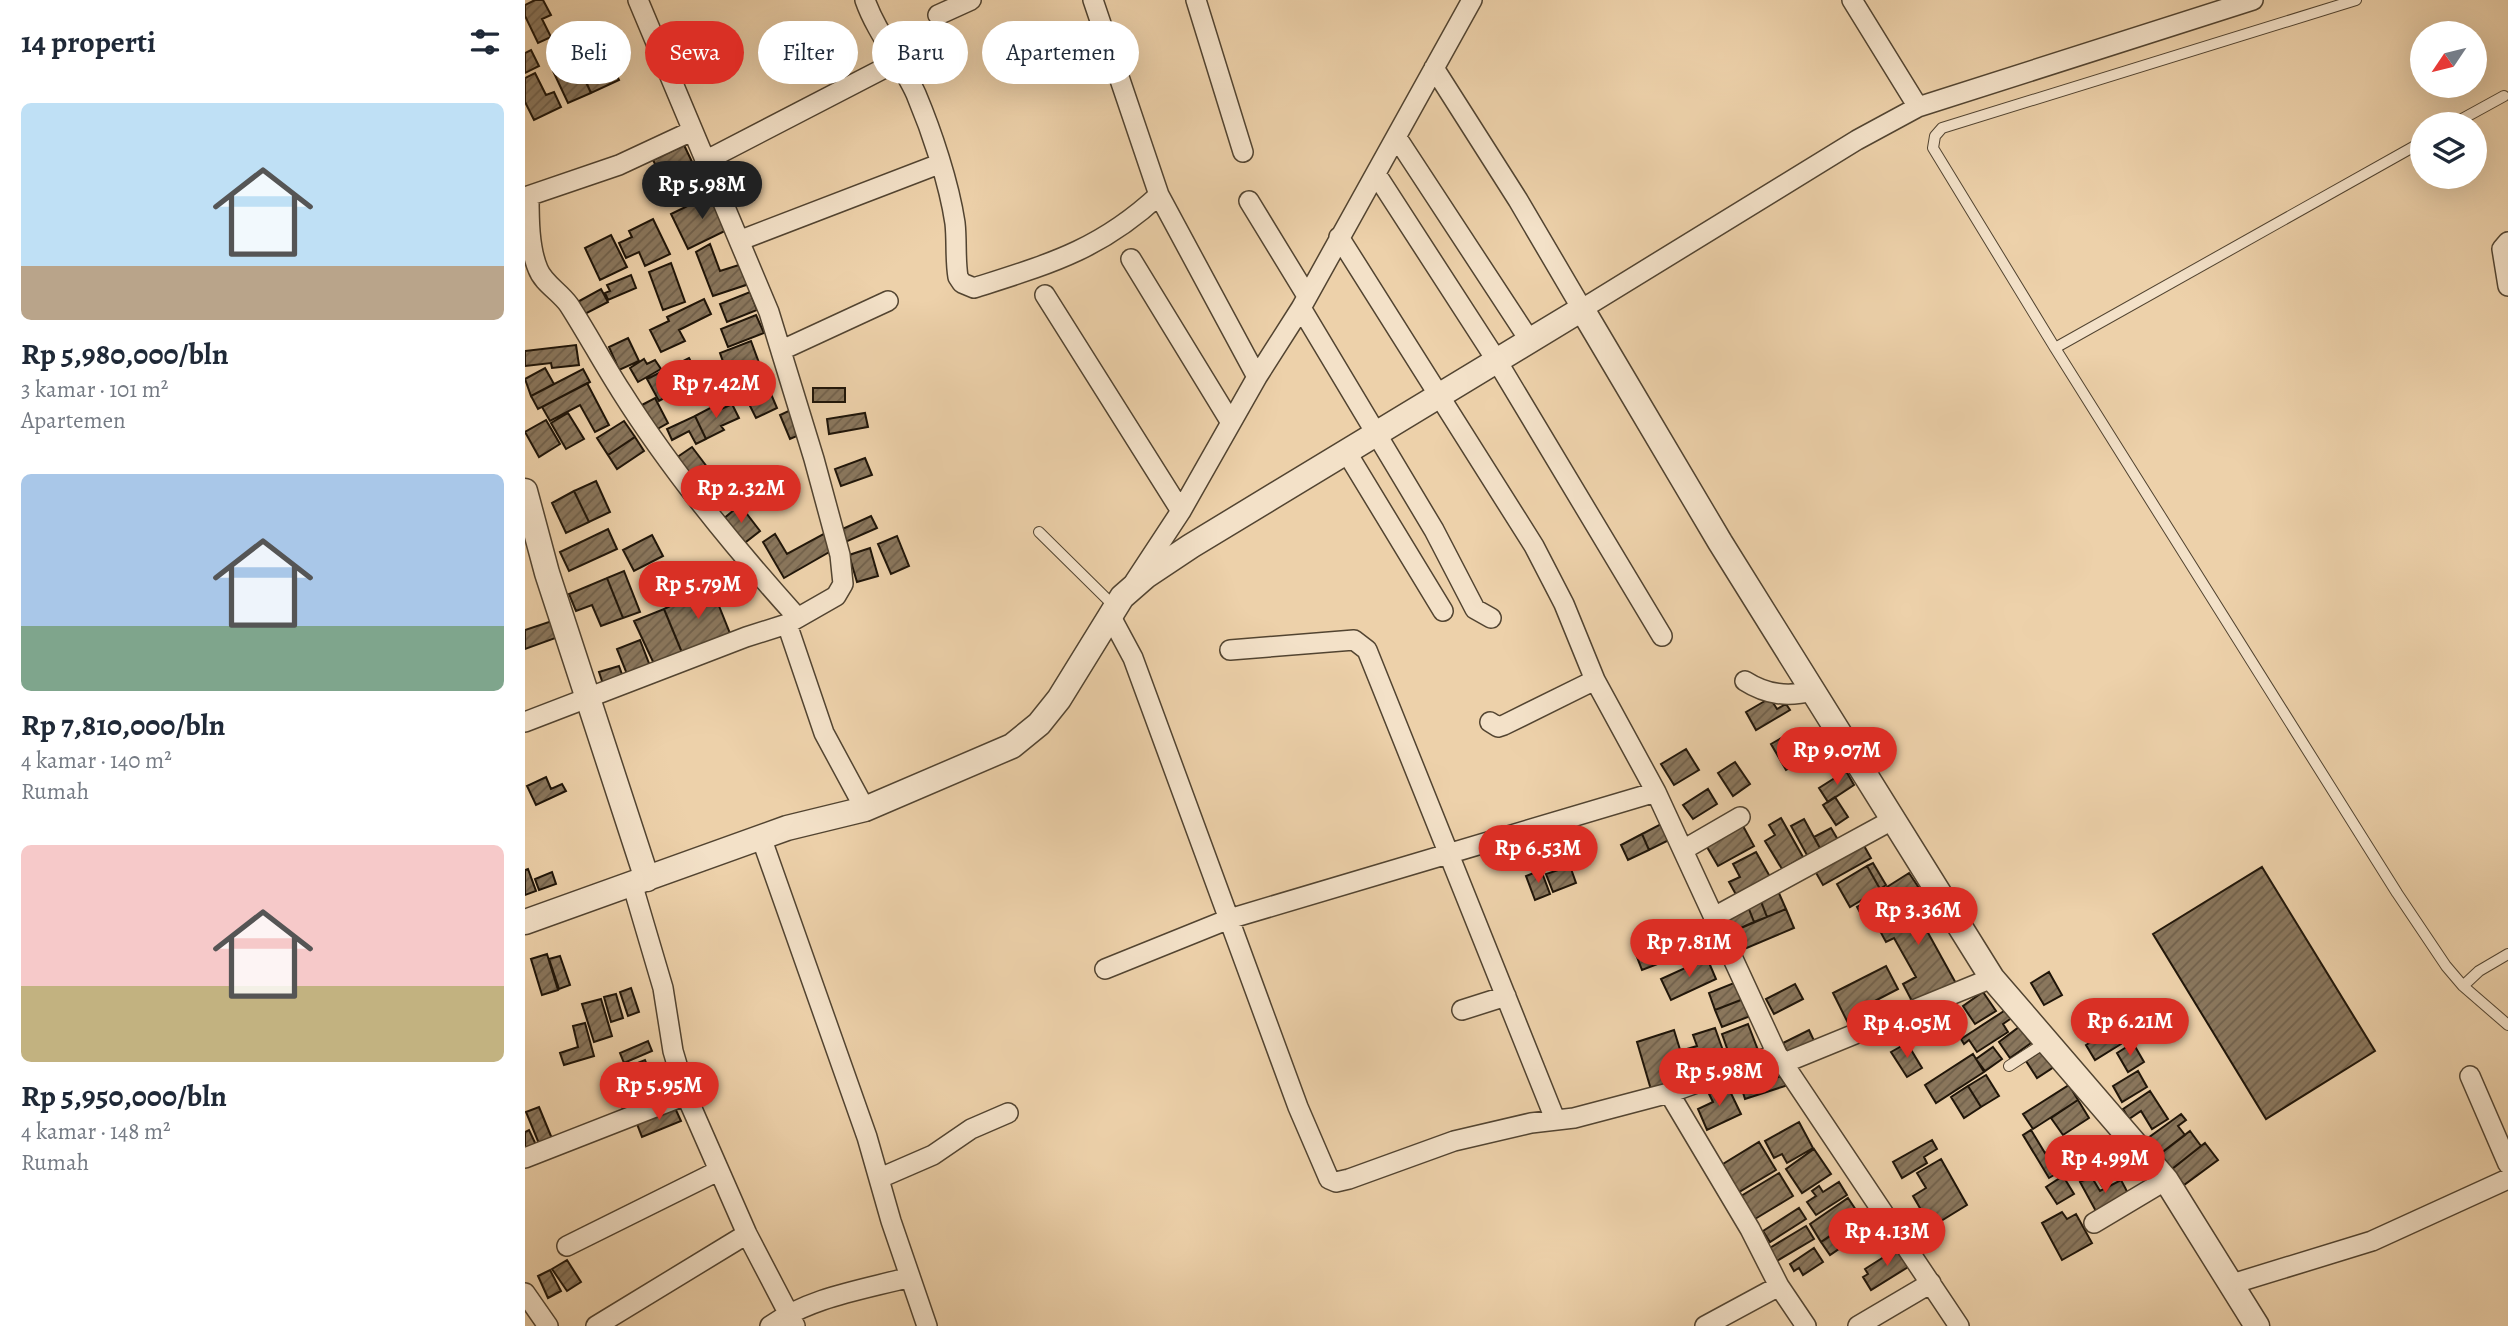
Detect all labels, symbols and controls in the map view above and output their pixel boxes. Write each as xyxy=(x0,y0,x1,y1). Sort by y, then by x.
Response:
chip: Beli xyxy=(546,21,631,84)
chip: Sewa xyxy=(645,21,744,84)
chip: Filter xyxy=(758,21,858,84)
chip: Baru xyxy=(872,21,968,84)
chip: Apartemen xyxy=(982,21,1139,84)
north arrow xyxy=(2410,21,2487,98)
map controls xyxy=(2410,21,2487,189)
text: 14 properti xyxy=(21,22,156,62)
icon: filters xyxy=(466,23,504,61)
button: layers xyxy=(2410,112,2487,189)
icon: home xyxy=(200,149,326,275)
pin: Rp 5.98M xyxy=(630,162,774,221)
text: Rp 5.98M xyxy=(658,168,746,199)
text: Rp 5,980,000/bln xyxy=(21,334,229,374)
pin: Rp 7.42M xyxy=(644,360,788,420)
text: Rp 7.42M xyxy=(672,367,760,398)
text: 3 kamar · 101 m² xyxy=(21,374,168,405)
text: Apartemen xyxy=(21,405,126,436)
pin: Rp 2.32M xyxy=(669,466,813,525)
text: Rp 2.32M xyxy=(697,472,785,503)
icon: home xyxy=(200,520,326,646)
pin: Rp 5.79M xyxy=(626,562,770,621)
text: Rp 5.79M xyxy=(655,568,741,599)
text: Rp 7,810,000/bln xyxy=(21,705,225,745)
pin: Rp 9.07M xyxy=(1765,728,1909,787)
text: Rp 9.07M xyxy=(1793,734,1881,765)
text: 4 kamar · 140 m² xyxy=(21,745,172,776)
text: Rumah xyxy=(21,776,89,807)
pin: Rp 6.53M xyxy=(1466,826,1610,885)
text: Rp 6.53M xyxy=(1495,832,1581,863)
pin: Rp 3.36M xyxy=(1846,888,1990,947)
icon: home xyxy=(200,891,326,1017)
text: Rp 3.36M xyxy=(1875,894,1961,925)
pin: Rp 7.81M xyxy=(1617,920,1761,979)
text: Rp 7.81M xyxy=(1646,926,1732,957)
pin: Rp 6.21M xyxy=(2058,998,2202,1058)
pin: Rp 4.05M xyxy=(1835,1000,1979,1060)
text: Rp 6.21M xyxy=(2087,1005,2173,1036)
text: Rp 4.05M xyxy=(1863,1007,1951,1038)
pin: Rp 5.98M xyxy=(1647,1048,1791,1108)
text: Rp 5.98M xyxy=(1675,1055,1763,1086)
pin: Rp 5.95M xyxy=(587,1062,731,1122)
text: Rp 5.95M xyxy=(616,1069,702,1100)
text: Rp 5,950,000/bln xyxy=(21,1076,227,1116)
text: 4 kamar · 148 m² xyxy=(21,1116,171,1147)
pin: Rp 4.99M xyxy=(2033,1136,2177,1195)
text: Rp 4.99M xyxy=(2061,1142,2149,1173)
text: Rumah xyxy=(21,1147,89,1178)
pin: Rp 4.13M xyxy=(1815,1208,1959,1268)
text: Rp 4.13M xyxy=(1844,1215,1930,1246)

